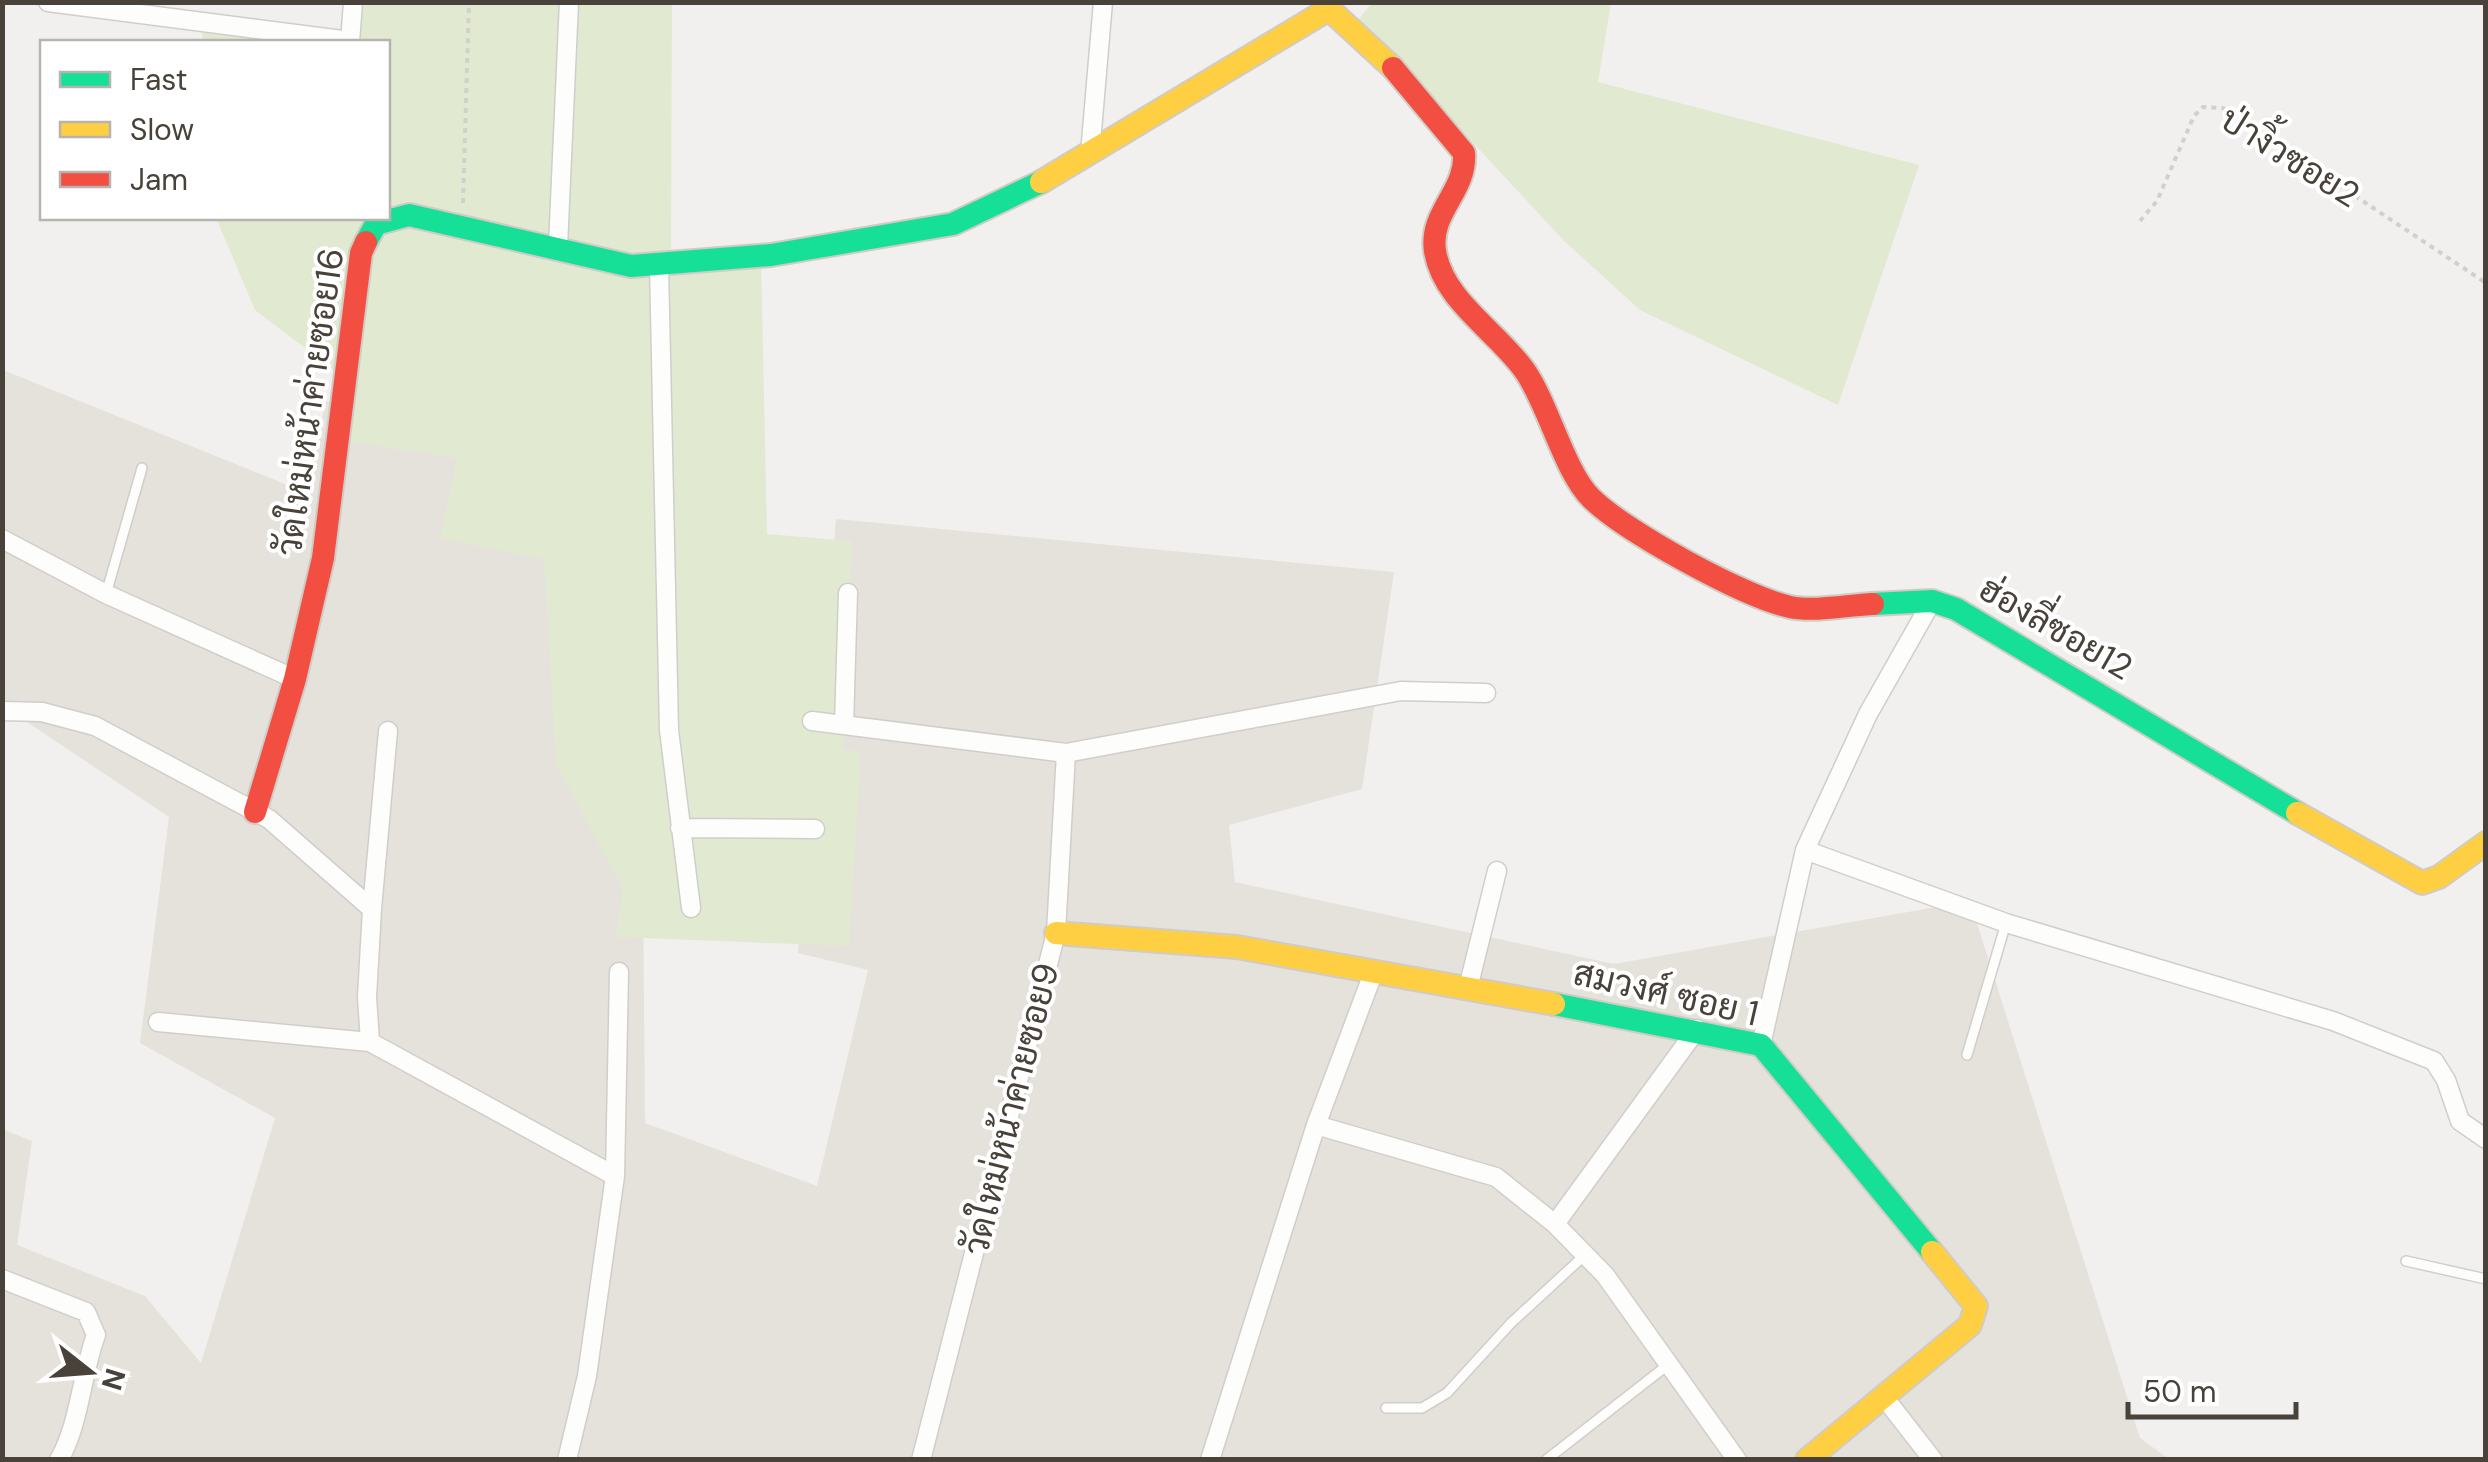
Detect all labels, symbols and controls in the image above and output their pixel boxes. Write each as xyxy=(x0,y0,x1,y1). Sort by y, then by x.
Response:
legend xyxy=(40,40,390,220)
text: Fast xyxy=(130,60,188,99)
street label: ป่างิ้วซอย2 xyxy=(2212,89,2373,218)
text: Slow xyxy=(130,110,194,149)
text: Jam xyxy=(130,160,188,199)
street label: วัดใหม่หน้าค่ายซอย16 xyxy=(266,245,354,559)
street label: ฮ่องลี่ซอย12 xyxy=(1971,559,2145,690)
street label: สมวงศ์ ซอย 1 xyxy=(1569,949,1763,1037)
street label: วัดใหม่หน้าค่ายซอย9 xyxy=(952,958,1070,1260)
north arrow xyxy=(40,1322,140,1422)
scale bar xyxy=(2128,1357,2296,1419)
text: N xyxy=(93,1364,134,1394)
text: 50 m xyxy=(2143,1372,2217,1411)

